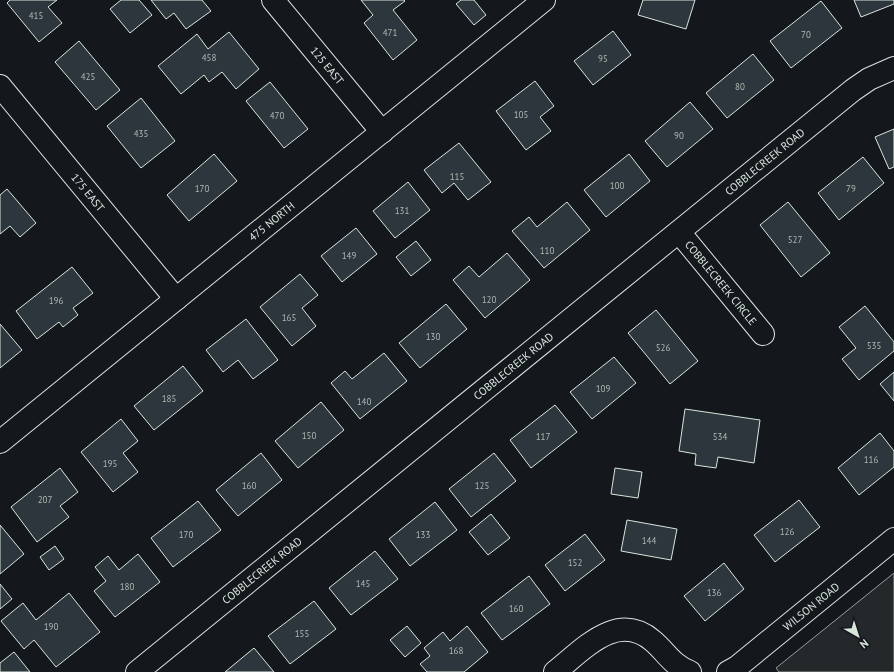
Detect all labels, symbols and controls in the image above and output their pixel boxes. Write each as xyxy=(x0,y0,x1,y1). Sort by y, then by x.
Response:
house number: 415 xyxy=(29,10,43,21)
house number: 471 xyxy=(383,27,397,38)
house number: 70 xyxy=(801,29,811,40)
street label: 125 EAST xyxy=(307,44,347,87)
house number: 458 xyxy=(202,52,216,63)
house number: 95 xyxy=(598,53,608,64)
house number: 425 xyxy=(81,71,95,82)
house number: 80 xyxy=(735,81,745,92)
house number: 105 xyxy=(514,109,528,120)
house number: 470 xyxy=(270,110,284,121)
street label: COBBLECREEK ROAD xyxy=(722,125,808,198)
house number: 435 xyxy=(134,128,148,139)
house number: 90 xyxy=(674,130,684,141)
street label: 175 EAST xyxy=(68,170,108,214)
house number: 115 xyxy=(450,171,464,182)
house number: 100 xyxy=(610,180,624,191)
house number: 170 xyxy=(195,183,209,194)
house number: 79 xyxy=(846,183,856,194)
street label: 475 NORTH xyxy=(246,198,298,244)
house number: 131 xyxy=(395,205,409,216)
house number: 527 xyxy=(788,234,802,245)
street label: COBBLECREEK CIRCLE xyxy=(682,238,760,328)
house number: 110 xyxy=(540,245,554,256)
house number: 149 xyxy=(342,250,356,261)
house number: 120 xyxy=(482,294,496,305)
house number: 196 xyxy=(49,295,63,306)
house number: 165 xyxy=(282,312,296,323)
street label: COBBLECREEK ROAD xyxy=(471,329,556,403)
house number: 130 xyxy=(426,331,440,342)
house number: 535 xyxy=(867,340,881,351)
house number: 526 xyxy=(656,342,670,353)
house number: 109 xyxy=(596,383,610,394)
house number: 185 xyxy=(162,393,176,404)
house number: 140 xyxy=(357,396,371,407)
house number: 150 xyxy=(302,430,316,441)
house number: 117 xyxy=(536,431,550,442)
house number: 534 xyxy=(713,431,727,442)
house number: 116 xyxy=(864,454,878,465)
house number: 195 xyxy=(103,458,117,469)
house number: 160 xyxy=(242,480,256,491)
house number: 125 xyxy=(475,480,489,491)
house number: 207 xyxy=(38,494,52,505)
house number: 126 xyxy=(780,526,794,537)
house number: 170 xyxy=(179,529,193,540)
house number: 133 xyxy=(416,529,430,540)
street label: COBBLECREEK ROAD xyxy=(219,534,305,607)
house number: 144 xyxy=(642,535,656,546)
house number: 152 xyxy=(568,557,582,568)
house number: 145 xyxy=(356,578,370,589)
street label: WILSON ROAD xyxy=(780,579,842,634)
house number: 180 xyxy=(120,581,134,592)
house number: 136 xyxy=(707,587,721,598)
house number: 160 xyxy=(509,603,523,614)
north arrow xyxy=(838,616,878,656)
house number: 190 xyxy=(44,621,58,632)
house number: 155 xyxy=(295,628,309,639)
text: N xyxy=(857,636,872,651)
house number: 168 xyxy=(449,645,463,656)

